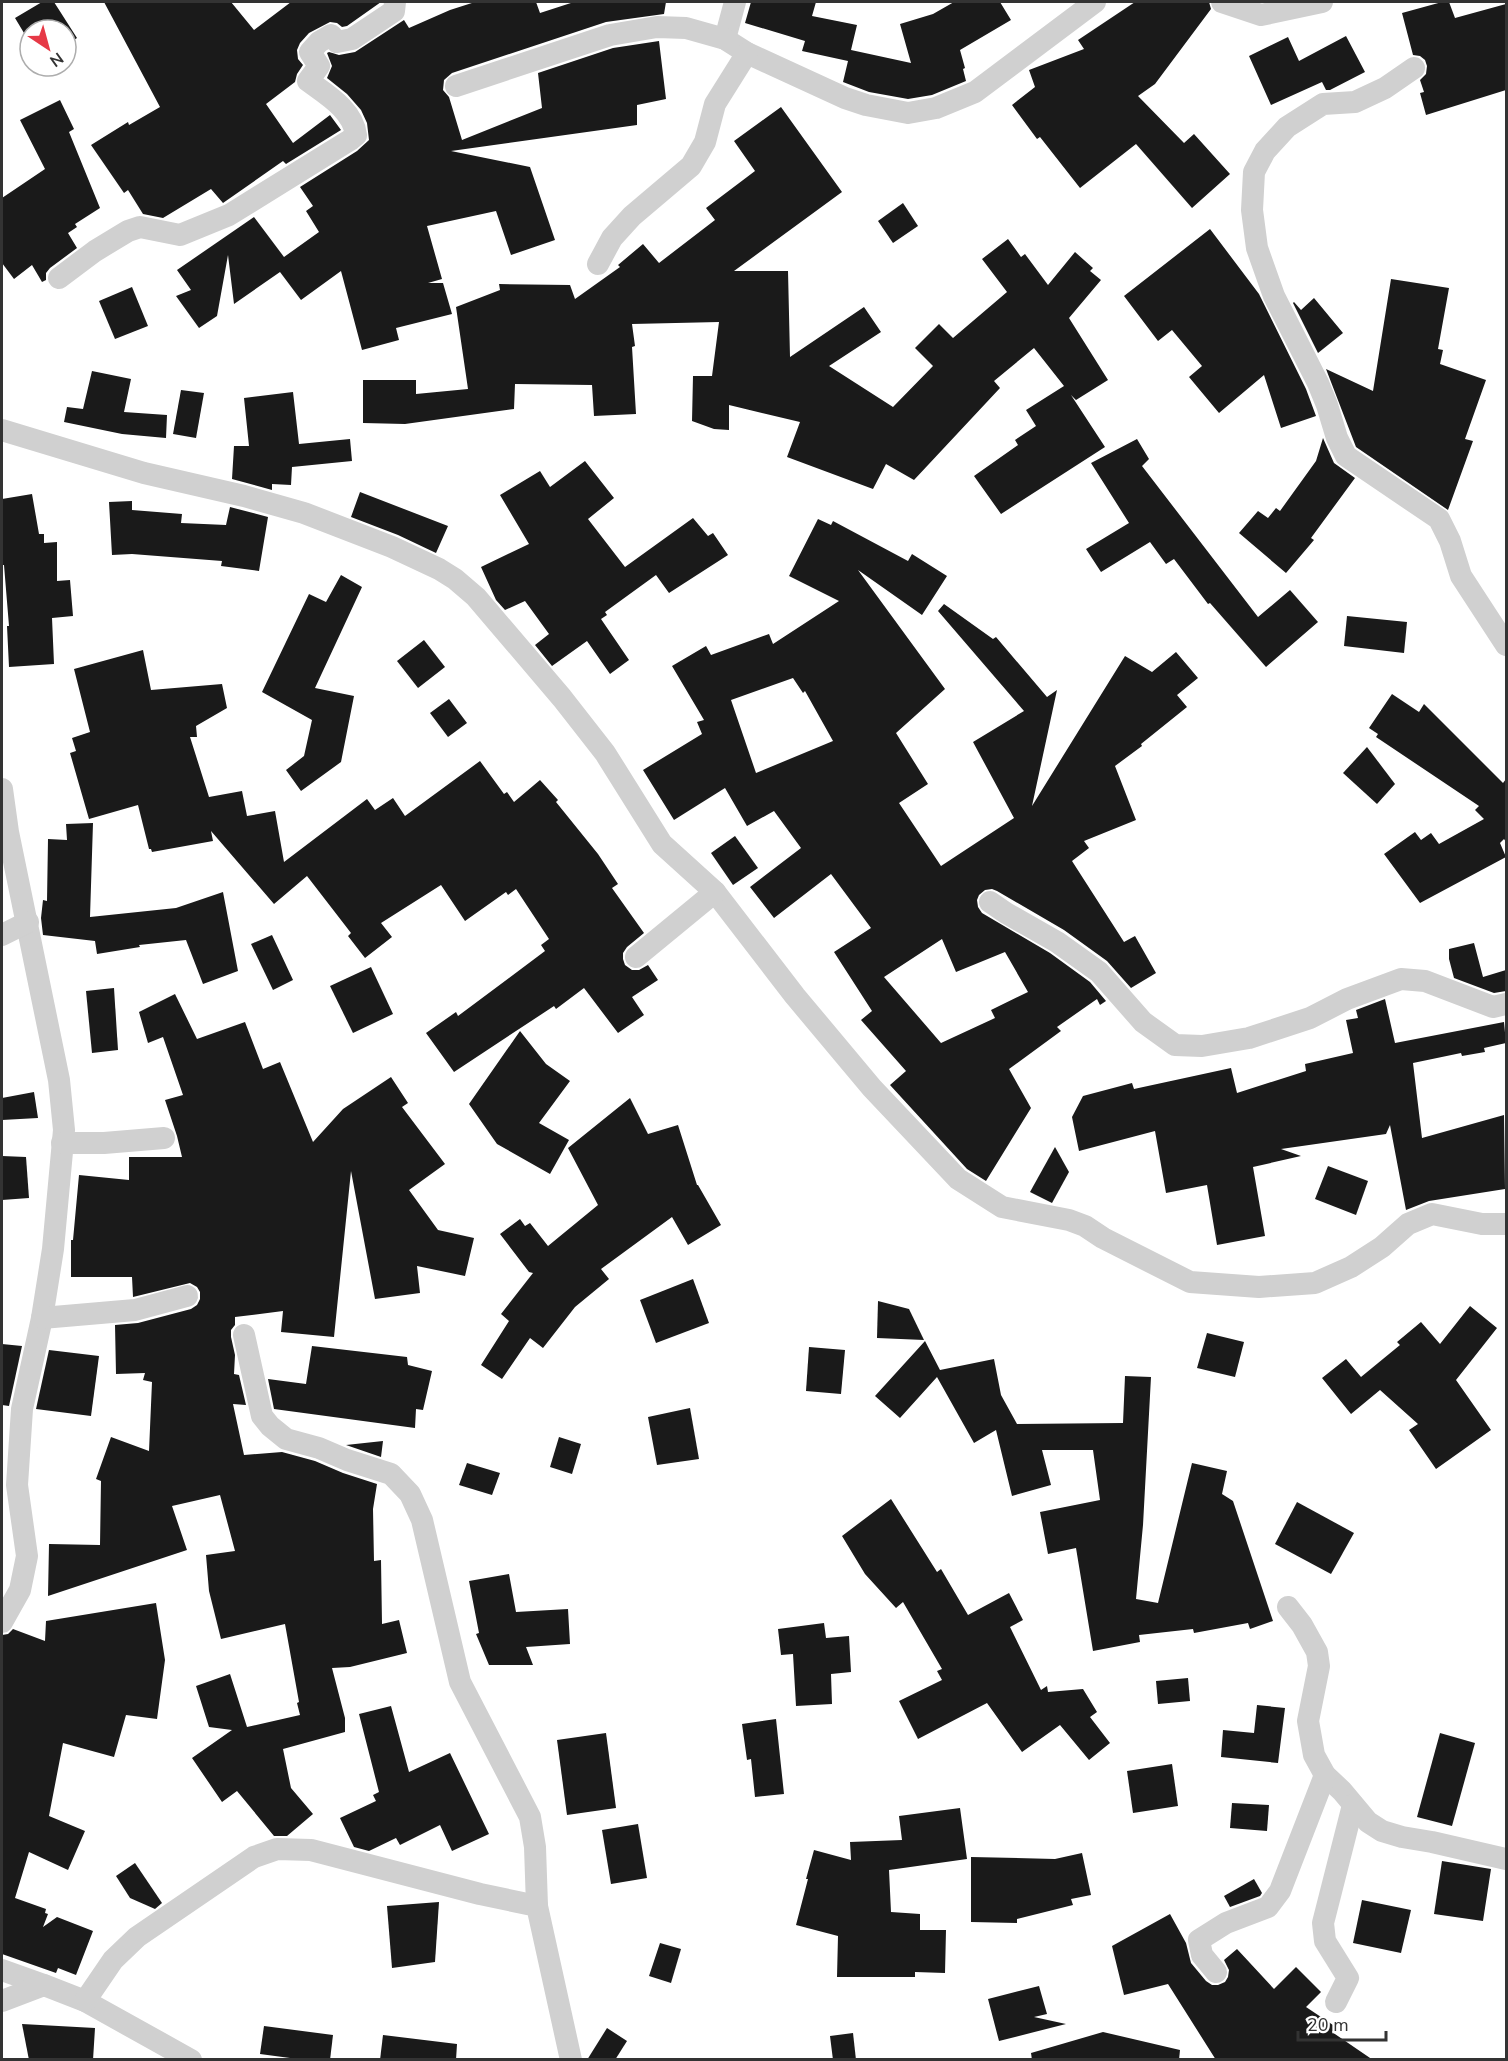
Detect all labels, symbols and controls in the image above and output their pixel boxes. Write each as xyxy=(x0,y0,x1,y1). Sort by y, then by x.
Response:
north arrow xyxy=(18,18,78,78)
text: N xyxy=(45,47,68,72)
scale bar xyxy=(1298,2004,1386,2042)
text: 20 m xyxy=(1307,2013,1349,2037)

